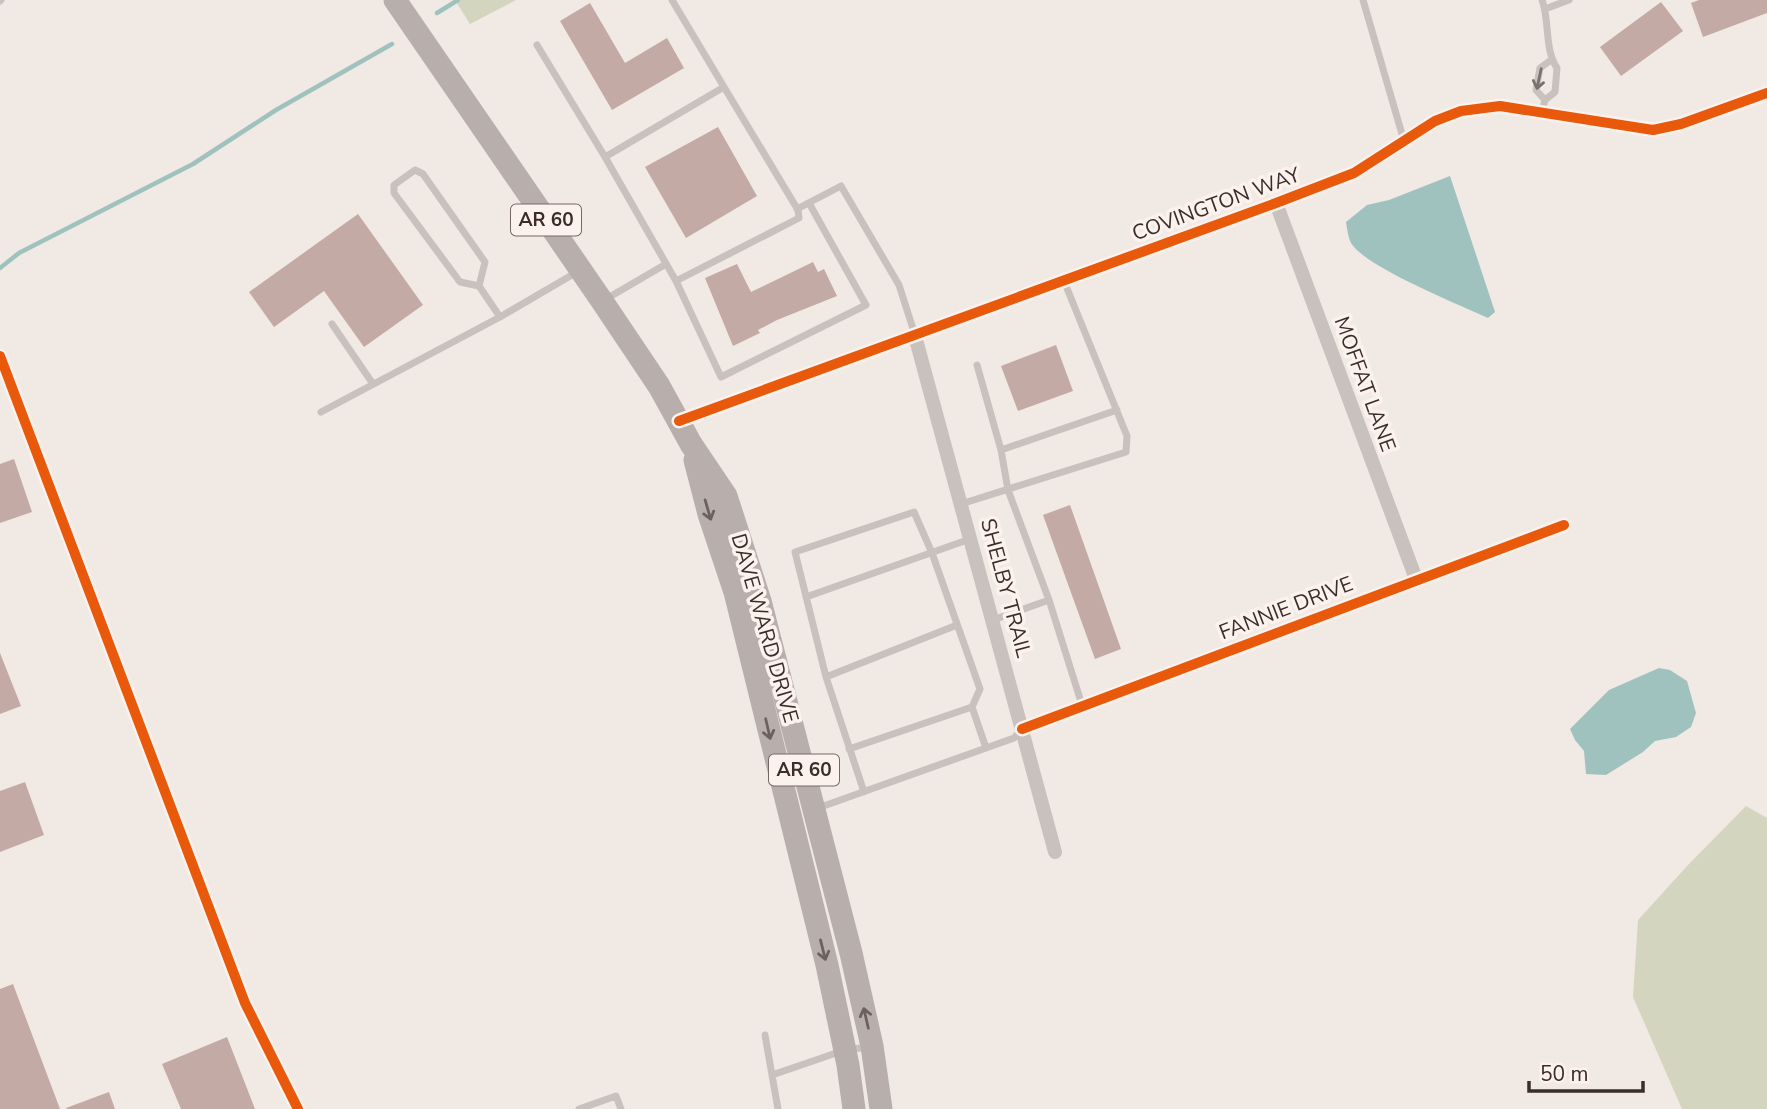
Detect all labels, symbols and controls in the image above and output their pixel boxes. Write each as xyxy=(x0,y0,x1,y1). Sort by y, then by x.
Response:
one-way arrow xyxy=(1531,67,1544,89)
street label: COVINGTON WAY xyxy=(1128,160,1304,247)
road number: AR 60 xyxy=(511,204,581,235)
street label: MOFFAT LANE xyxy=(1328,313,1402,455)
one-way arrow xyxy=(702,498,715,520)
street label: SHELBY TRAIL xyxy=(974,515,1038,661)
street label: DAVE WARD DRIVE xyxy=(725,530,805,726)
street label: FANNIE DRIVE xyxy=(1215,570,1357,646)
one-way arrow xyxy=(762,717,775,740)
road number: AR 60 xyxy=(769,754,839,786)
one-way arrow xyxy=(817,938,830,961)
one-way arrow xyxy=(859,1007,872,1029)
scale bar xyxy=(1529,1050,1643,1094)
text: 50 m xyxy=(1540,1060,1589,1088)

